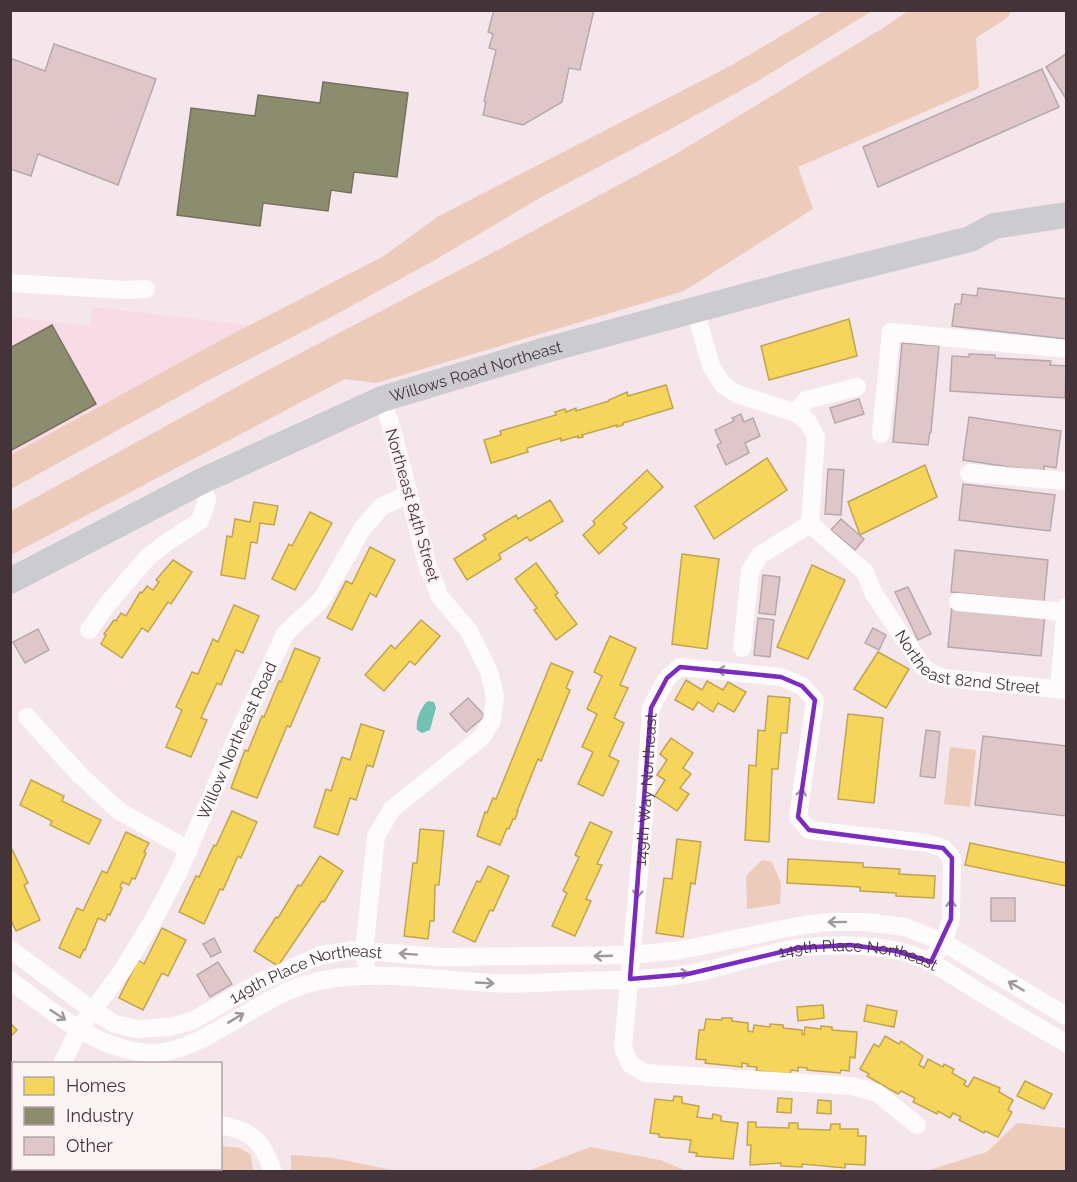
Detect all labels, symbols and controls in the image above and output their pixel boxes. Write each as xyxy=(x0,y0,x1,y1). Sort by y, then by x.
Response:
street label: Willows Road Northeast xyxy=(387,337,565,406)
street label: Northeast 84th Street xyxy=(382,426,444,585)
street label: Northeast 82nd Street xyxy=(891,626,1041,697)
street label: Willow Northeast Road xyxy=(193,659,281,822)
one-way arrow xyxy=(717,665,737,676)
street label: 149th Way Northeast xyxy=(631,712,661,867)
one-way arrow xyxy=(795,788,806,807)
one-way arrow xyxy=(632,879,643,899)
one-way arrow xyxy=(945,899,957,919)
one-way arrow xyxy=(827,916,847,928)
street label: 149th Place Northeast xyxy=(776,936,942,975)
street label: 149th Place Northeast xyxy=(226,941,383,1008)
one-way arrow xyxy=(399,948,419,959)
one-way arrow xyxy=(593,951,613,962)
one-way arrow xyxy=(669,969,689,980)
one-way arrow xyxy=(475,977,495,988)
one-way arrow xyxy=(1008,980,1026,991)
one-way arrow xyxy=(49,1009,65,1021)
one-way arrow xyxy=(227,1012,244,1024)
legend xyxy=(12,1062,222,1170)
text: Homes xyxy=(66,1075,126,1096)
text: Industry xyxy=(66,1105,134,1126)
text: Other xyxy=(66,1135,114,1156)

